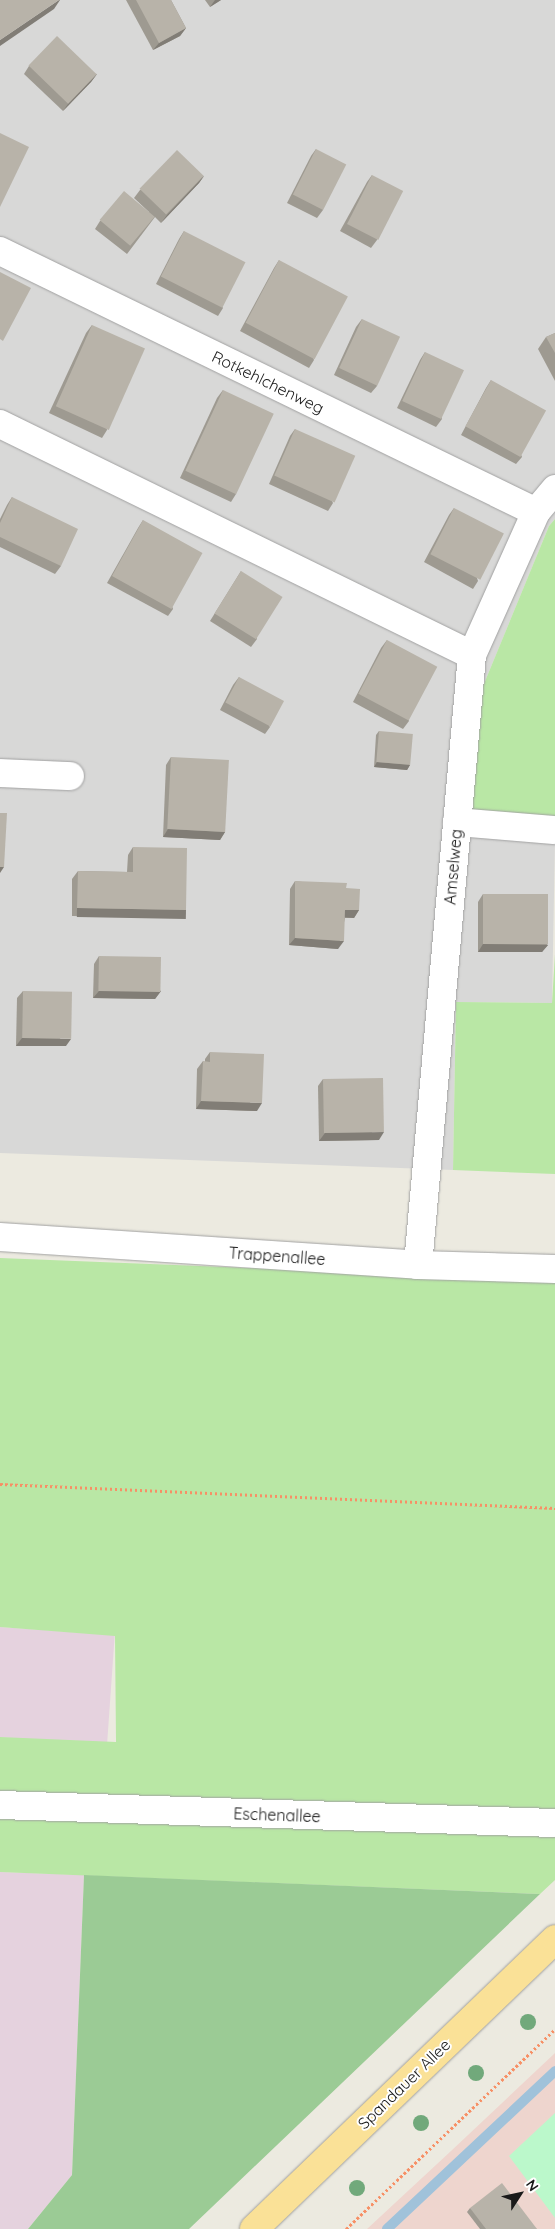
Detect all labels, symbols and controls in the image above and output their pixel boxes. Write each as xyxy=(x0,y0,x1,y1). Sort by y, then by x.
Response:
street label: Rotkehlchenweg xyxy=(209,347,327,417)
street label: Amselweg xyxy=(440,828,466,906)
street label: Trappenallee xyxy=(228,1243,326,1269)
street label: Eschenallee xyxy=(233,1804,321,1826)
street label: Spandauer Allee xyxy=(354,2035,454,2133)
north arrow xyxy=(495,2169,545,2219)
text: N xyxy=(522,2176,543,2195)

